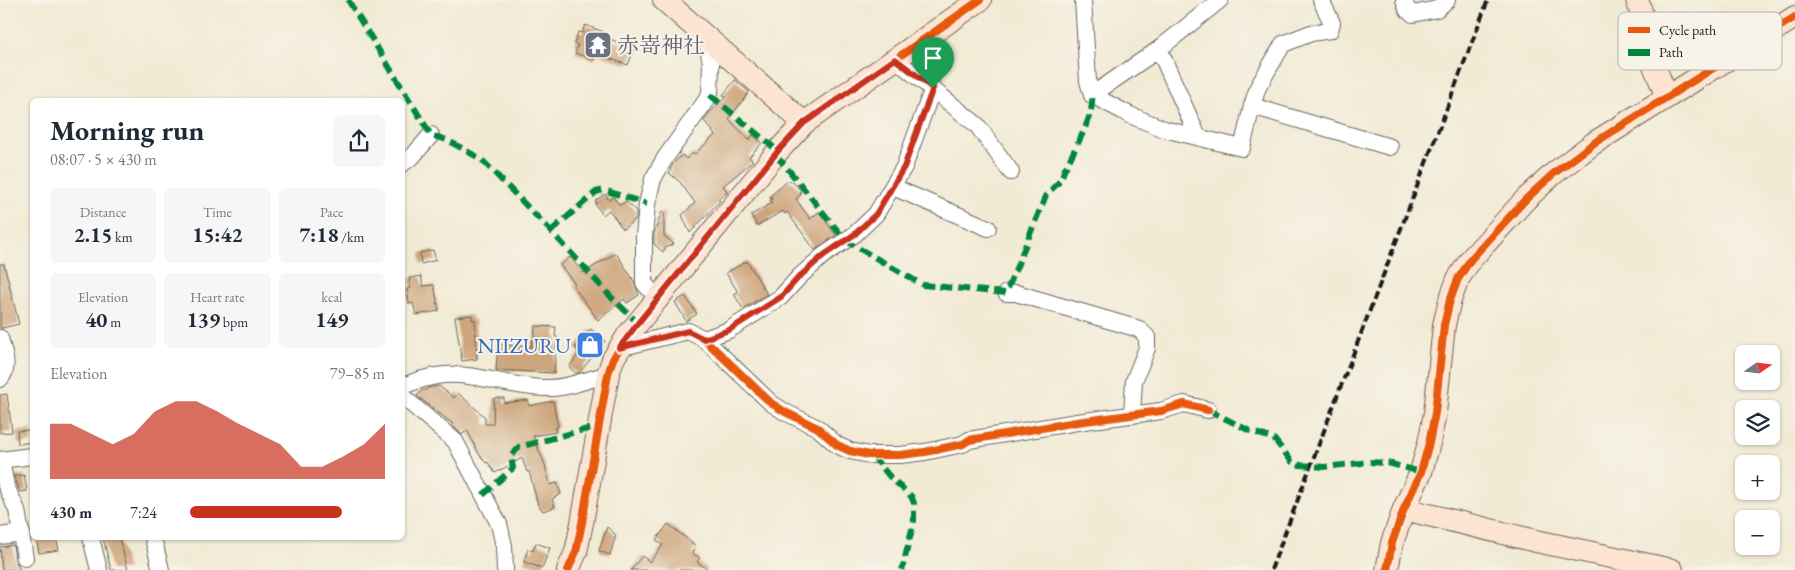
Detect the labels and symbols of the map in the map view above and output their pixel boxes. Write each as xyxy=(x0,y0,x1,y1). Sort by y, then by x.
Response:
legend xyxy=(1618,12,1782,70)
text: Cycle path xyxy=(1659,21,1716,39)
temple icon: 赤嵜神社 xyxy=(583,30,613,60)
place label: 赤嵜神社 xyxy=(617,31,705,60)
pin xyxy=(912,37,954,88)
text: Path xyxy=(1659,43,1683,61)
shop icon: NIIZURU xyxy=(575,330,605,360)
place label: NIIZURU xyxy=(477,331,572,360)
north arrow xyxy=(1735,345,1780,390)

